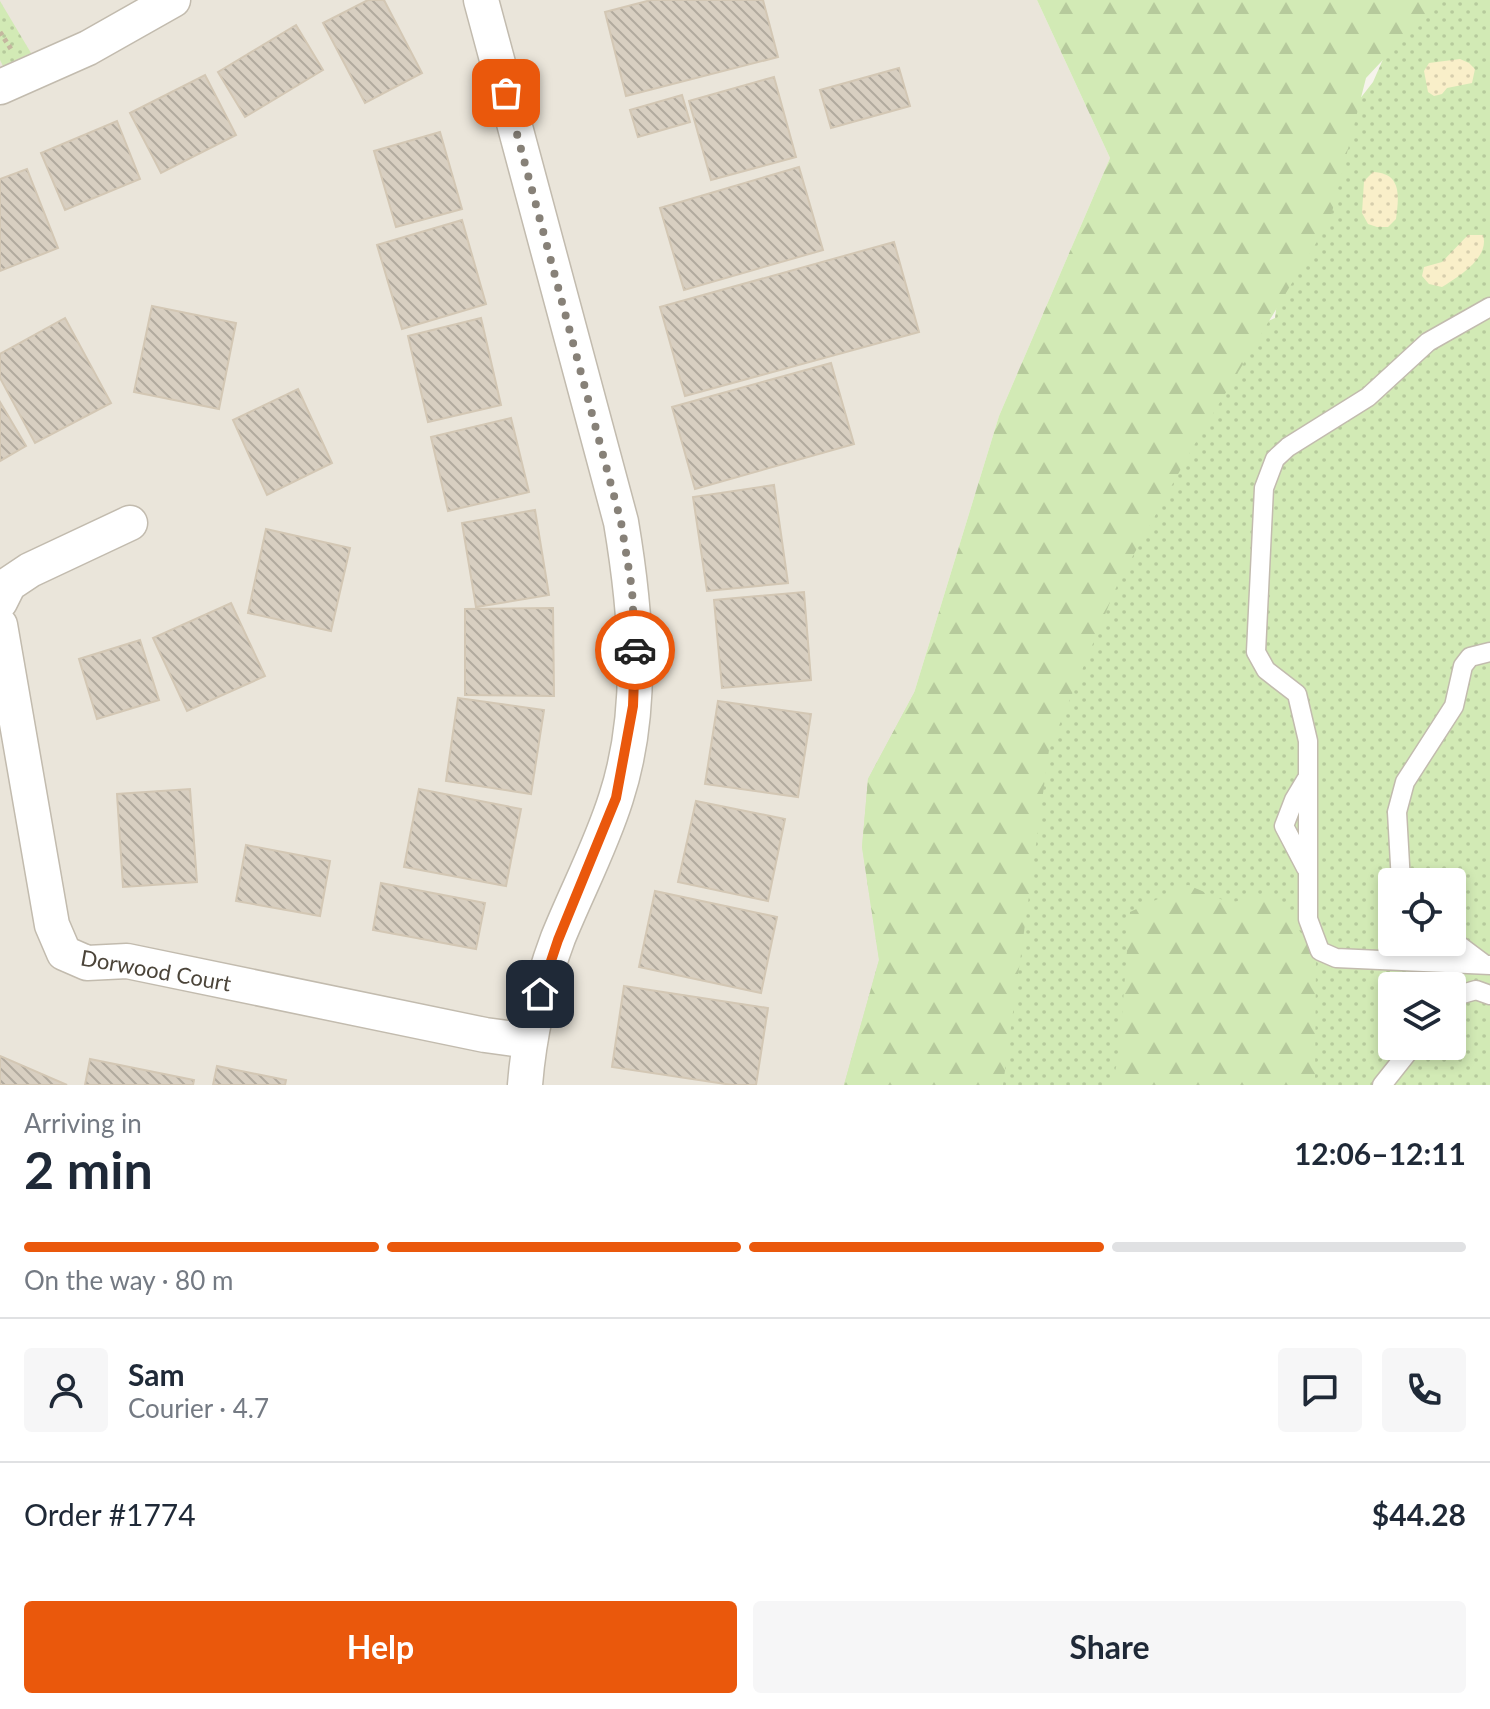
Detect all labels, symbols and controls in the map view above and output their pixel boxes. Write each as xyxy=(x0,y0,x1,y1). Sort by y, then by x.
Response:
pin xyxy=(472,59,540,127)
icon: bag xyxy=(484,71,528,115)
courier xyxy=(595,610,675,690)
icon: car xyxy=(613,628,657,672)
map controls xyxy=(1378,868,1466,1060)
button: locate xyxy=(1378,868,1466,956)
street label: Dorwood Court xyxy=(79,943,233,997)
pin xyxy=(506,960,574,1028)
icon: home xyxy=(518,972,562,1016)
button: layers xyxy=(1378,972,1466,1060)
text: Arriving in xyxy=(24,1107,142,1139)
text: 12:06–12:11 xyxy=(1294,1135,1466,1171)
text: 2 min xyxy=(24,1138,153,1200)
text: On the way · 80 m xyxy=(24,1264,233,1296)
button: person xyxy=(24,1348,108,1432)
button: chat xyxy=(1278,1348,1362,1432)
button: phone xyxy=(1382,1348,1466,1432)
text: Sam xyxy=(128,1356,185,1392)
text: Courier · 4.7 xyxy=(128,1392,269,1424)
text: Order #1774 xyxy=(24,1496,196,1532)
text: $44.28 xyxy=(1372,1496,1466,1532)
button: Help xyxy=(24,1601,737,1693)
button: Share xyxy=(753,1601,1466,1693)

